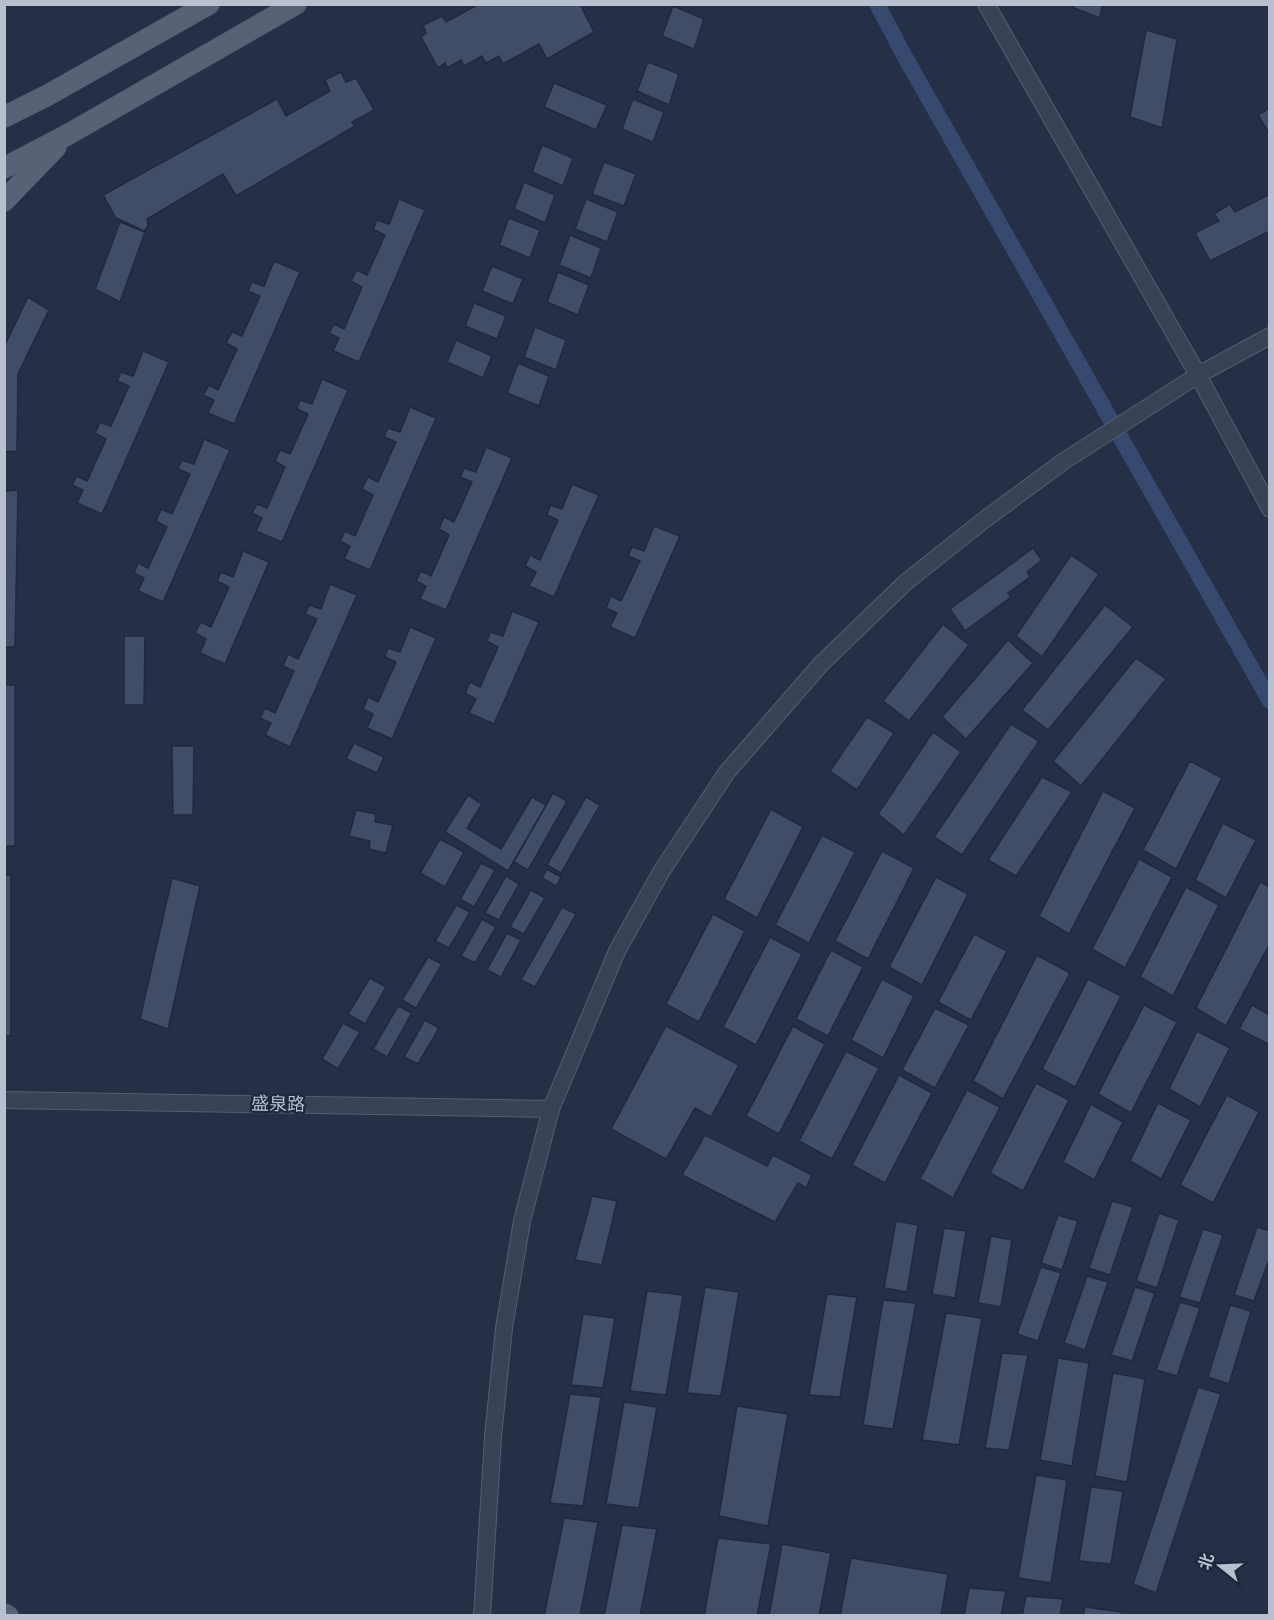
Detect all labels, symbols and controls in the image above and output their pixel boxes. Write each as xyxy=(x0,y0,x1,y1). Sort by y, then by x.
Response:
street label: 盛泉路 xyxy=(251,1093,305,1115)
north arrow xyxy=(1190,1536,1250,1596)
text: 北 xyxy=(1195,1551,1219,1572)

